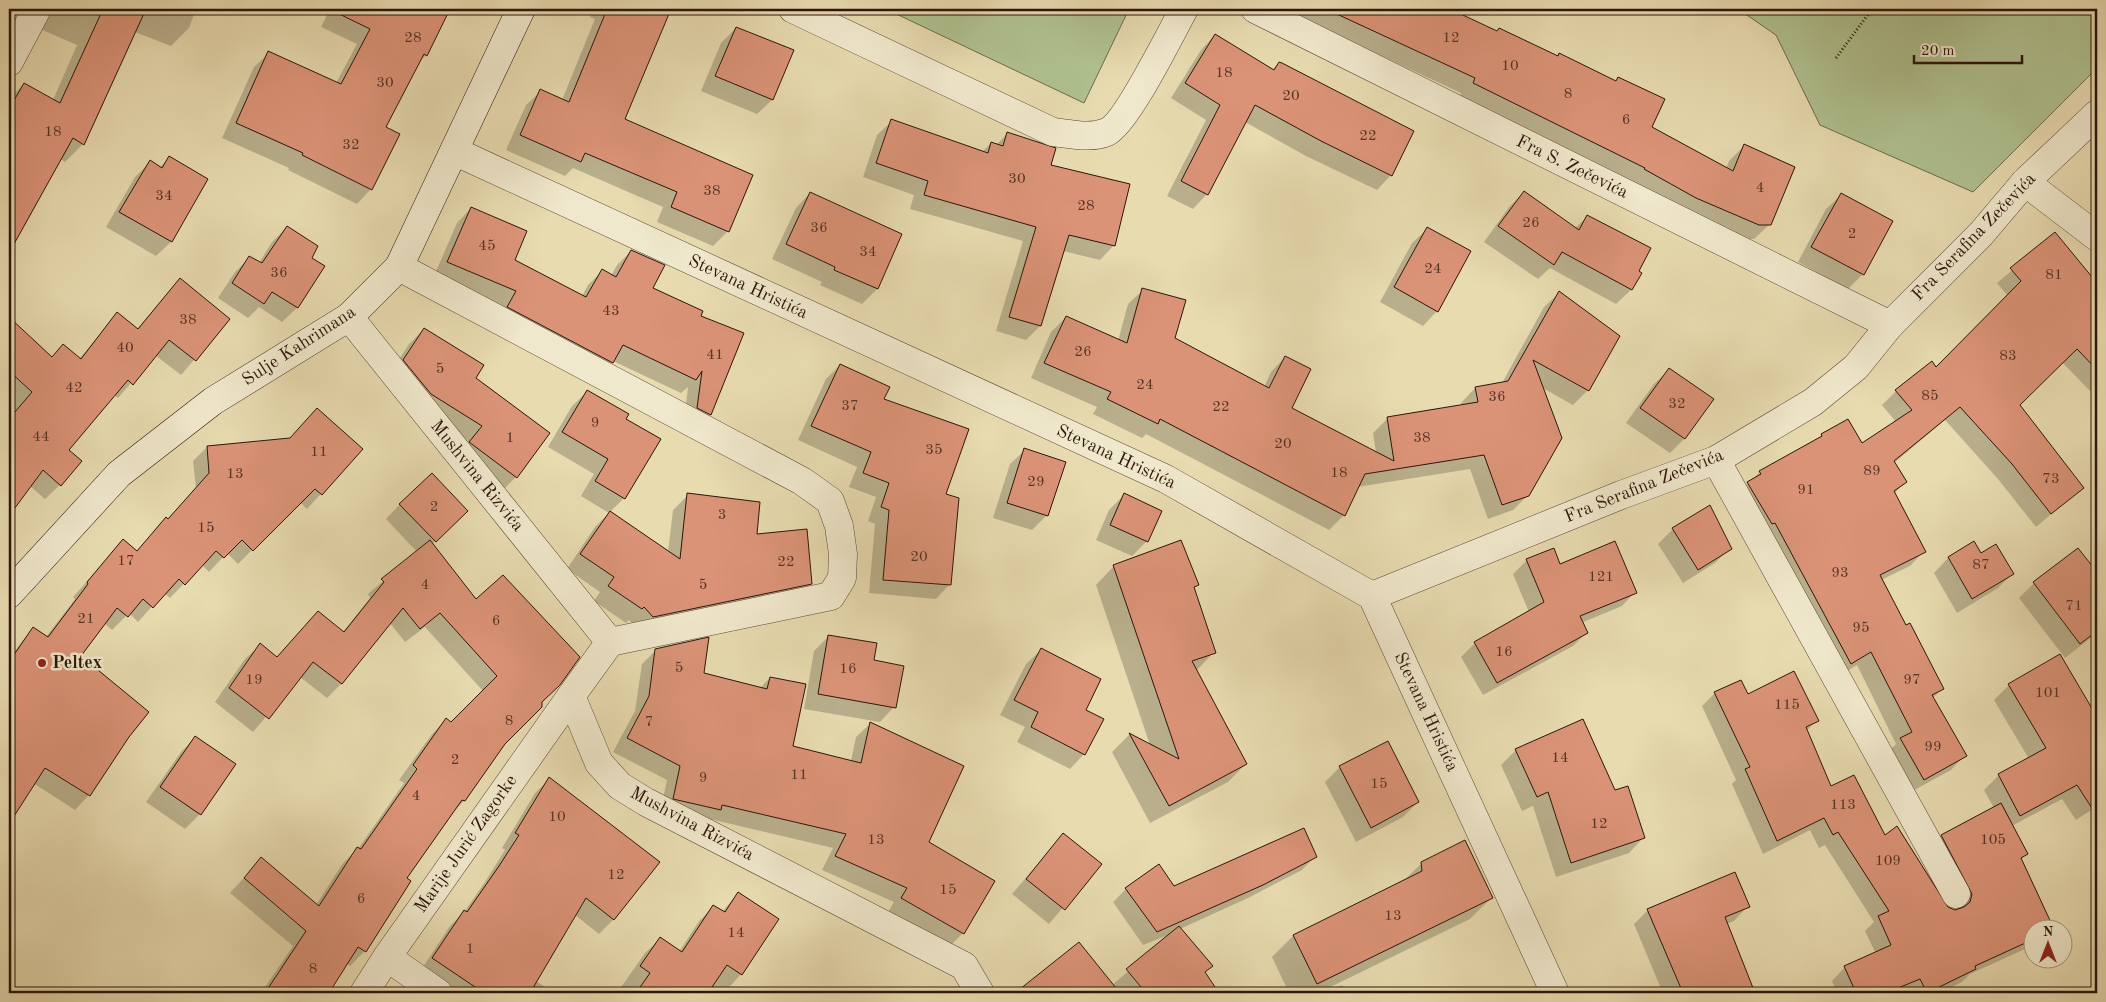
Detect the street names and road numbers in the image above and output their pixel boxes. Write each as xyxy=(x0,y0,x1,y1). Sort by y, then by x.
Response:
street label: Fra S. Zečevića xyxy=(1513,132,1631,202)
street label: Fra Serafina Zečevića xyxy=(1909,170,2039,304)
street label: Stevana Hristića xyxy=(686,252,811,323)
street label: Sulje Kahrimana xyxy=(239,303,359,389)
street label: Mushvina Rizvića xyxy=(427,417,527,535)
street label: Stevana Hristića xyxy=(1054,422,1179,493)
street label: Fra Serafina Zečevića xyxy=(1562,446,1726,526)
street label: Stevana Hristića xyxy=(1391,650,1462,775)
street label: Marije Jurić Zagorke xyxy=(412,772,520,916)
street label: Mushvina Rizvića xyxy=(627,784,757,864)

